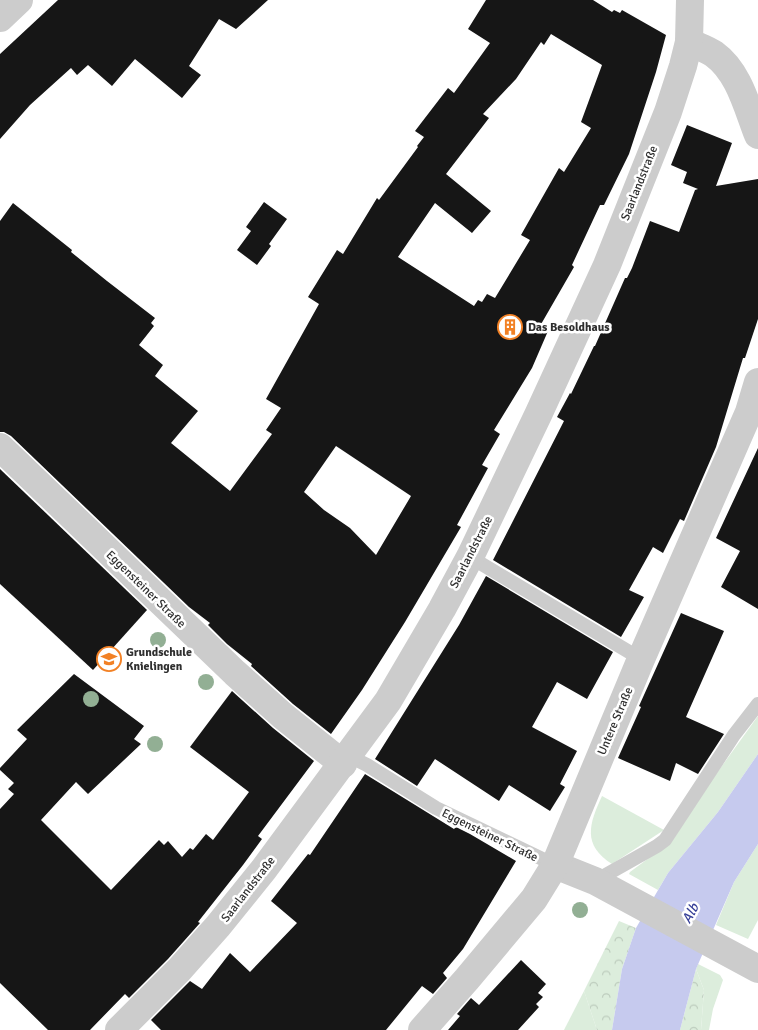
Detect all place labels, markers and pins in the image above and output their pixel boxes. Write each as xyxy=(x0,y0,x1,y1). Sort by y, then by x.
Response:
building icon: Das Besoldhaus xyxy=(497,314,523,340)
place label: Das Besoldhaus xyxy=(528,320,610,335)
place label: Grundschule Knielingen xyxy=(126,645,192,674)
school or university icon: Grundschule Knielingen xyxy=(96,646,122,672)

